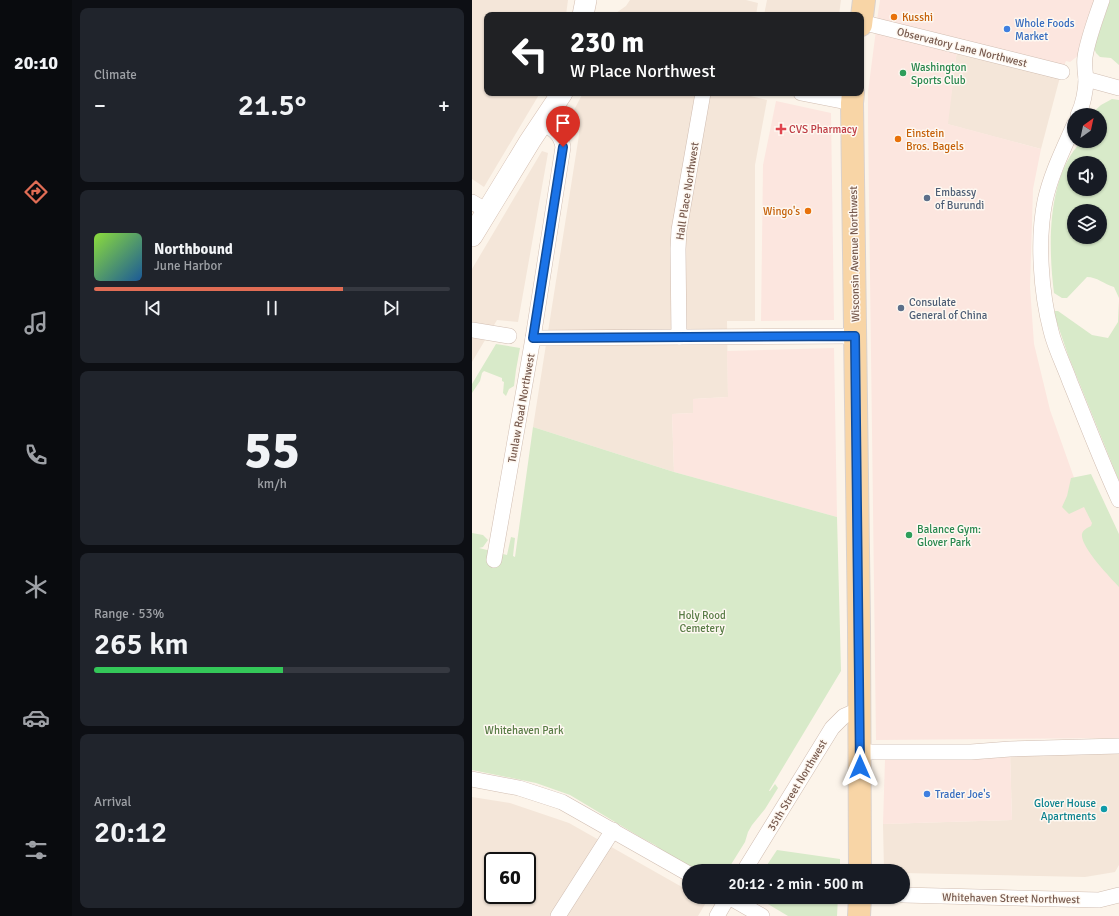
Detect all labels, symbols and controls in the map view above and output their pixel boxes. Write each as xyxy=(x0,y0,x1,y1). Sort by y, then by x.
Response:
place label: Kusshi xyxy=(902,11,933,24)
marker: Kusshi xyxy=(889,12,899,22)
place label: Whole Foods Market xyxy=(1015,17,1075,43)
marker: Whole Foods Market xyxy=(1002,24,1012,34)
street label: Observatory Lane Northwest xyxy=(895,25,1028,70)
text: 230 m xyxy=(570,26,644,60)
icon: left xyxy=(504,28,556,80)
text: 20:10 xyxy=(14,52,58,74)
text: W Place Northwest xyxy=(570,60,716,82)
place label: Washington Sports Club xyxy=(911,61,967,87)
text: Climate xyxy=(94,67,137,83)
marker: Washington Sports Club xyxy=(898,68,908,78)
text: 21.5° xyxy=(238,87,306,124)
text: − xyxy=(94,92,106,119)
text: + xyxy=(438,92,450,119)
pin xyxy=(546,106,580,147)
north arrow xyxy=(1067,108,1107,148)
map controls xyxy=(1067,108,1107,244)
icon: arrive xyxy=(552,112,574,134)
place label: CVS Pharmacy xyxy=(789,123,858,136)
marker: CVS Pharmacy xyxy=(776,124,786,134)
place label: Einstein Bros. Bagels xyxy=(906,127,964,153)
marker: Einstein Bros. Bagels xyxy=(893,134,903,144)
street label: Hall Place Northwest xyxy=(673,141,702,241)
button: sound xyxy=(1067,156,1107,196)
icon: directions xyxy=(22,178,50,206)
street label: Wisconsin Avenue Northwest xyxy=(847,186,862,322)
place label: Embassy of Burundi xyxy=(935,186,984,212)
marker: Embassy of Burundi xyxy=(922,193,932,203)
button: layers xyxy=(1067,204,1107,244)
place label: Wingo's xyxy=(763,205,800,218)
marker: Wingo's xyxy=(803,206,813,216)
text: Northbound xyxy=(154,240,233,258)
text: June Harbor xyxy=(154,258,222,274)
place label: Consulate General of China xyxy=(909,296,988,322)
icon: previous xyxy=(142,297,164,319)
icon: pause xyxy=(261,297,283,319)
icon: next xyxy=(380,297,402,319)
marker: Consulate General of China xyxy=(896,303,906,313)
icon: music xyxy=(22,309,50,337)
street label: Tunlaw Road Northwest xyxy=(505,352,538,464)
text: 55 xyxy=(244,418,300,482)
icon: phone xyxy=(22,441,50,469)
text: km/h xyxy=(257,476,287,492)
place label: Balance Gym: Glover Park xyxy=(917,523,981,549)
marker: Balance Gym: Glover Park xyxy=(904,530,914,540)
icon: climate xyxy=(22,573,50,601)
text: Range · 53% xyxy=(94,606,164,622)
park label: Holy Rood Cemetery xyxy=(678,609,726,635)
text: 265 km xyxy=(94,626,189,663)
icon: car xyxy=(22,704,50,732)
park label: Whitehaven Park xyxy=(485,724,564,737)
street label: 35th Street Northwest xyxy=(765,737,830,833)
position arrow xyxy=(839,746,881,788)
place label: Trader Joe's xyxy=(935,788,991,801)
marker: Trader Joe's xyxy=(922,789,932,799)
text: Arrival xyxy=(94,794,131,810)
place label: Glover House Apartments xyxy=(1034,797,1096,823)
marker: Glover House Apartments xyxy=(1099,804,1109,814)
text: 20:12 xyxy=(94,814,167,851)
icon: filters xyxy=(22,836,50,864)
speed limit sign: 60 xyxy=(484,852,536,904)
text: 20:12 · 2 min · 500 m xyxy=(729,875,863,893)
street label: Whitehaven Street Northwest xyxy=(942,891,1080,906)

